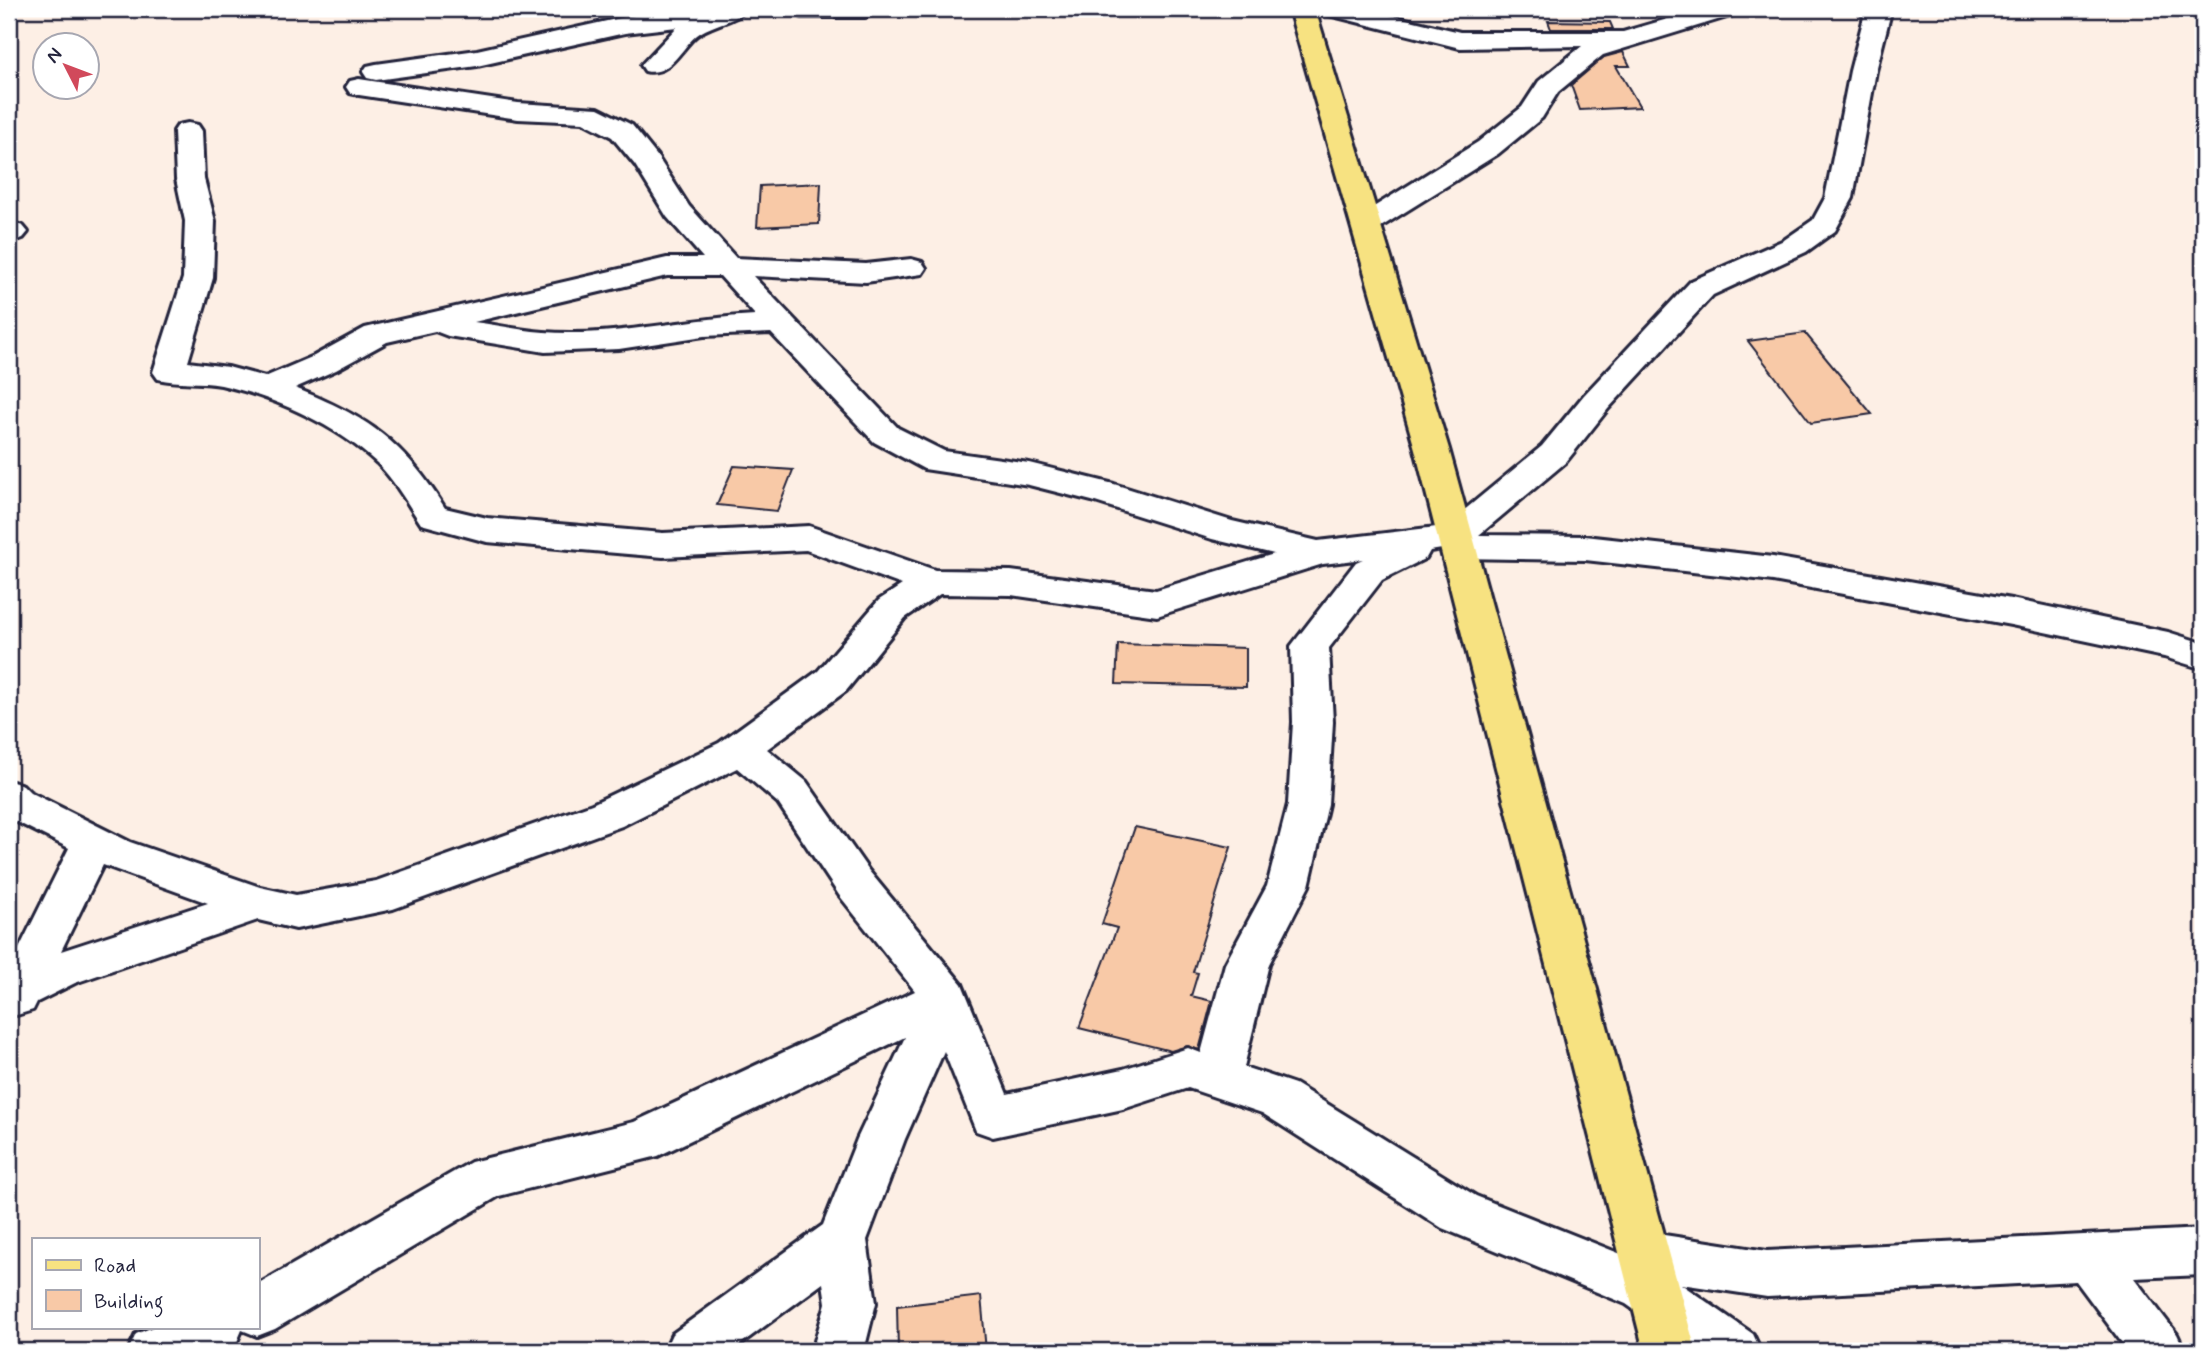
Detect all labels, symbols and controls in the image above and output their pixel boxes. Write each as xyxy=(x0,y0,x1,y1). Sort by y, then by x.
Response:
north arrow xyxy=(32,32,102,102)
text: N xyxy=(41,43,68,69)
legend xyxy=(32,1238,259,1328)
text: Road xyxy=(94,1252,136,1280)
text: Building xyxy=(94,1288,164,1318)

